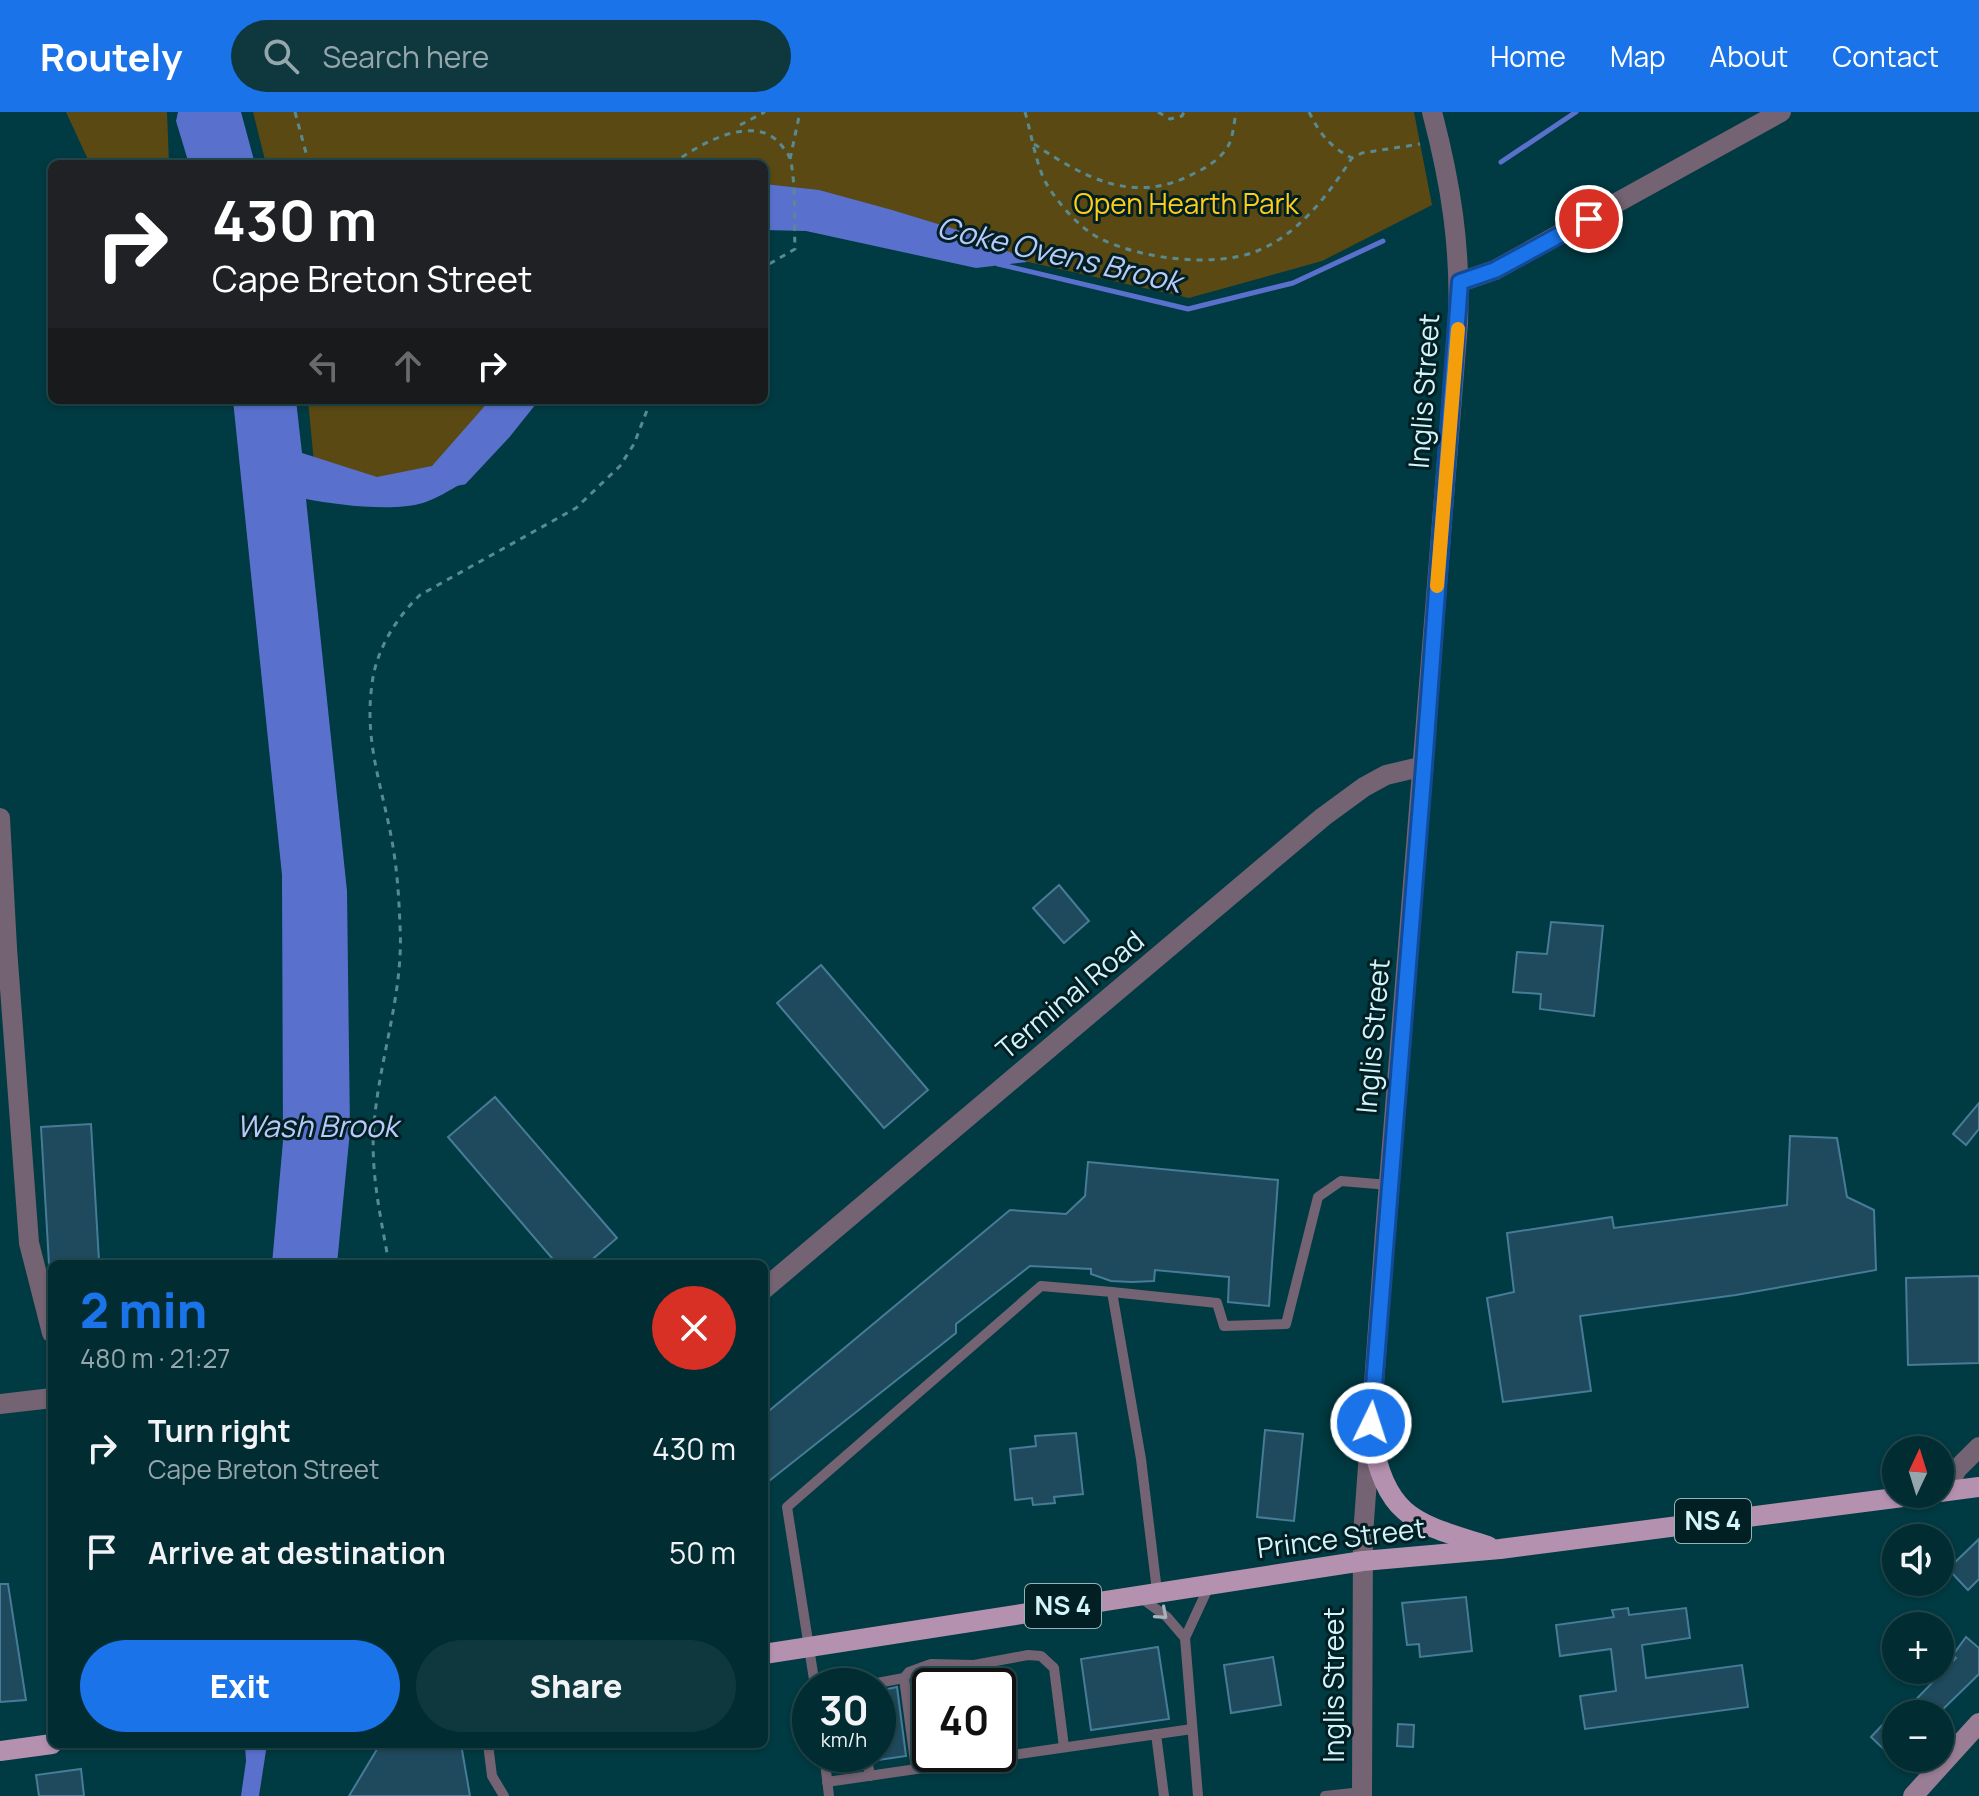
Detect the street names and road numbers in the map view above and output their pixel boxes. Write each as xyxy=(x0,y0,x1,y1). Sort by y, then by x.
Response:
street label: Inglis Street xyxy=(1399,312,1447,470)
street label: Terminal Road xyxy=(987,921,1151,1067)
street label: Inglis Street xyxy=(1346,957,1398,1115)
road number: NS 4 xyxy=(1675,1499,1751,1543)
street label: Prince Street xyxy=(1255,1508,1427,1566)
road number: NS 4 xyxy=(1025,1584,1101,1628)
street label: Inglis Street xyxy=(1314,1607,1352,1763)

